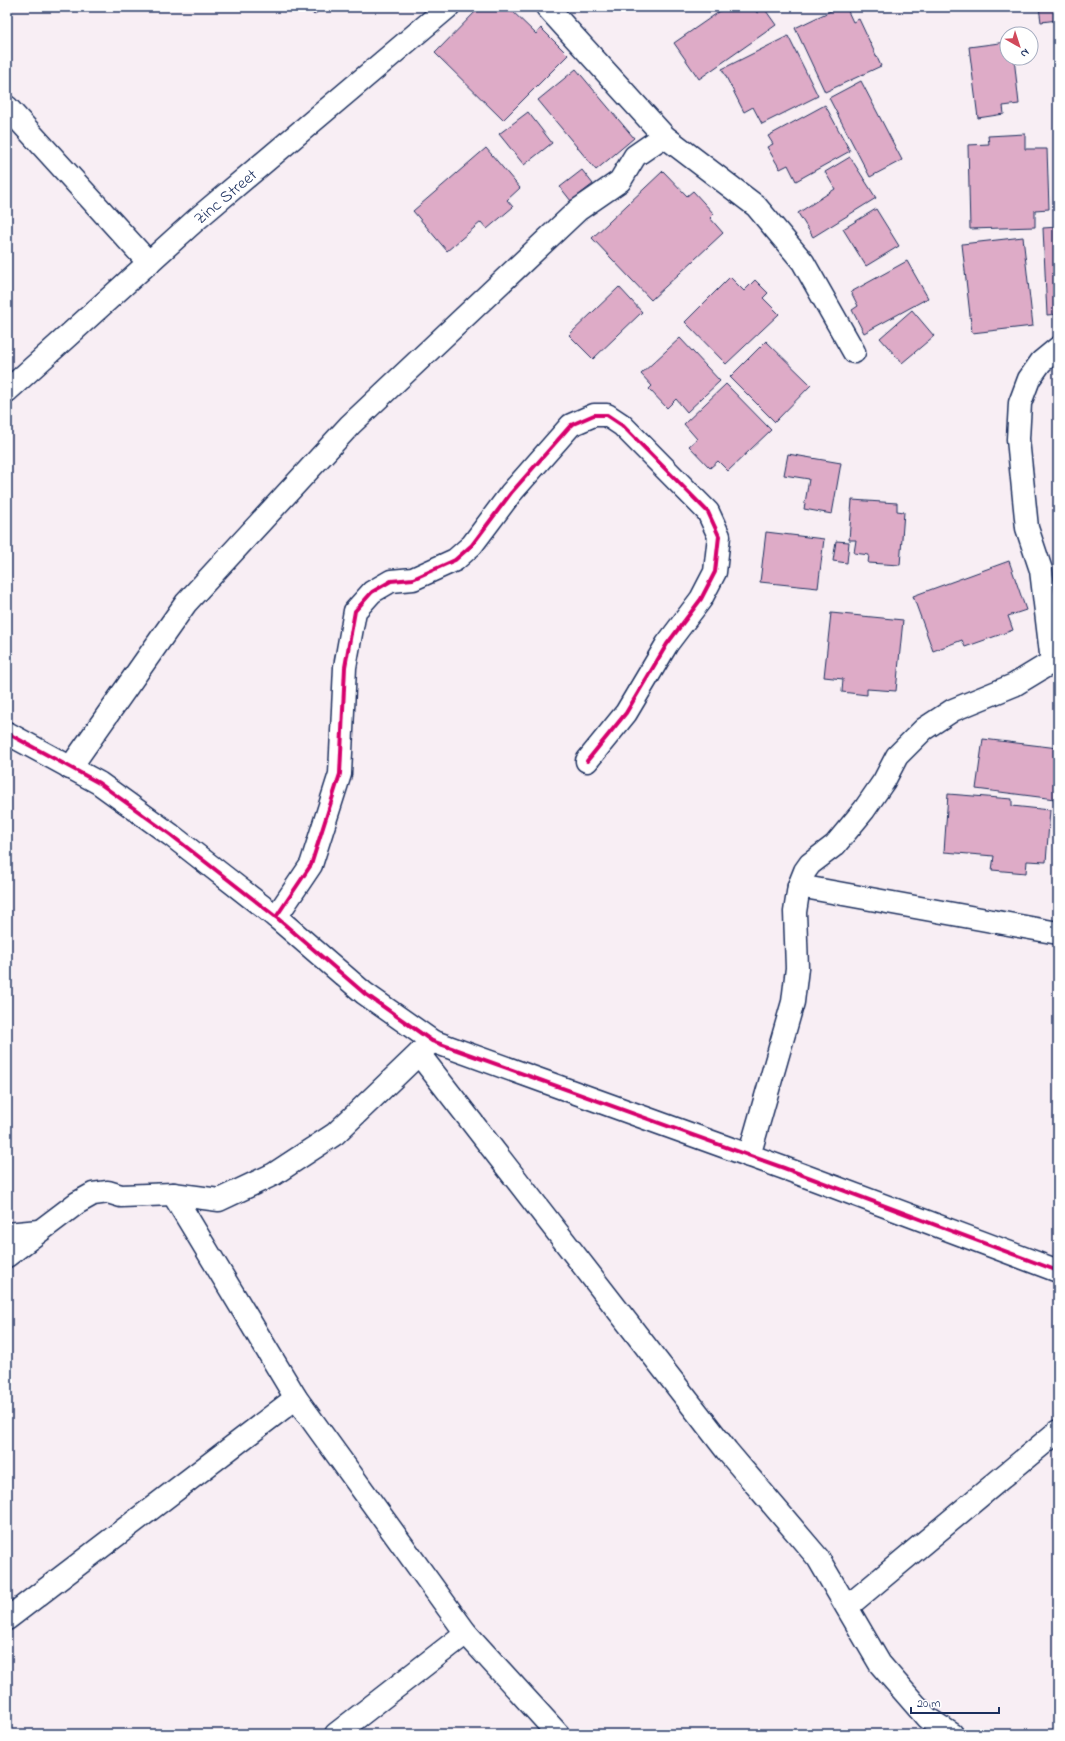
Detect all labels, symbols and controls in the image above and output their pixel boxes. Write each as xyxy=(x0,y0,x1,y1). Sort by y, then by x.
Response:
north arrow xyxy=(999,26,1039,66)
text: N xyxy=(1017,44,1033,62)
street label: Zinc Street xyxy=(189,163,263,231)
scale bar xyxy=(911,1689,999,1715)
text: 20 m xyxy=(917,1695,940,1713)

